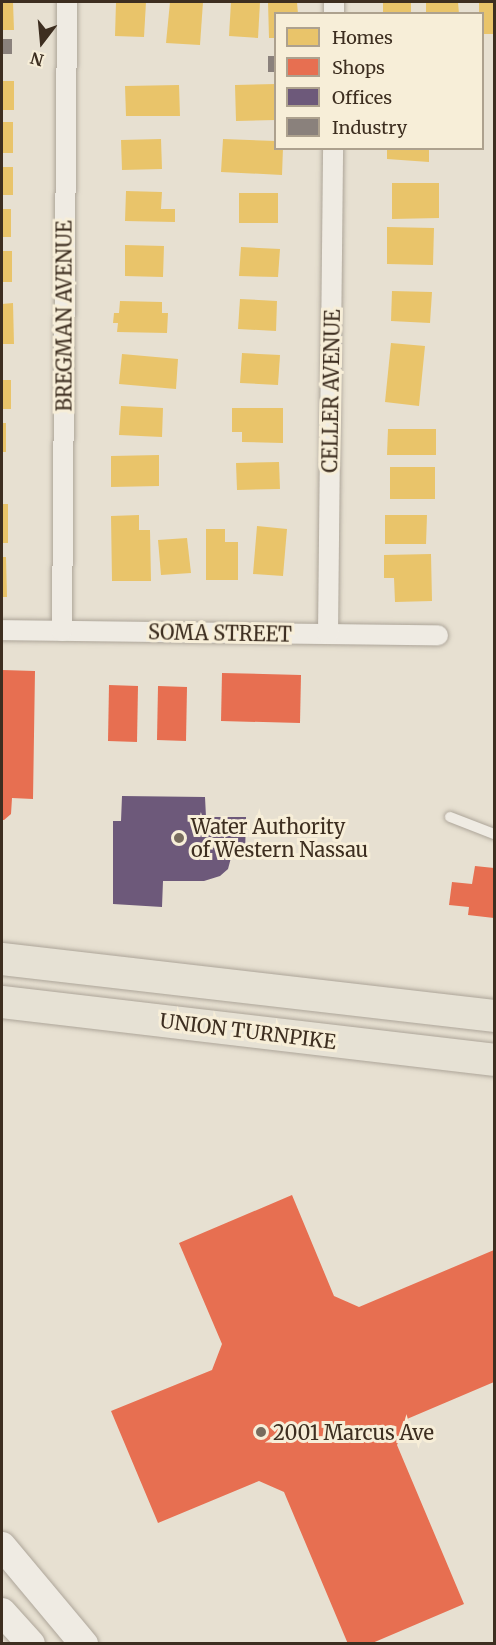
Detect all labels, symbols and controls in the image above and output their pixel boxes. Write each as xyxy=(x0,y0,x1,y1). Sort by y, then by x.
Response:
north arrow xyxy=(12,12,72,72)
legend xyxy=(274,12,484,150)
text: Homes xyxy=(332,26,393,49)
text: N xyxy=(28,48,46,71)
text: Shops xyxy=(332,56,385,79)
text: Offices xyxy=(332,86,392,109)
text: Industry xyxy=(332,116,407,139)
street label: BREGMAN AVENUE xyxy=(52,220,76,412)
street label: CELLER AVENUE xyxy=(318,309,344,473)
street label: SOMA STREET xyxy=(148,620,292,646)
place label: Water Authority of Western Nassau xyxy=(191,814,368,861)
marker: Water Authority of Western Nassau xyxy=(172,831,186,845)
street label: UNION TURNPIKE xyxy=(158,1008,338,1054)
place label: 2001 Marcus Ave xyxy=(273,1420,434,1444)
marker: 2001 Marcus Ave xyxy=(254,1425,268,1439)

